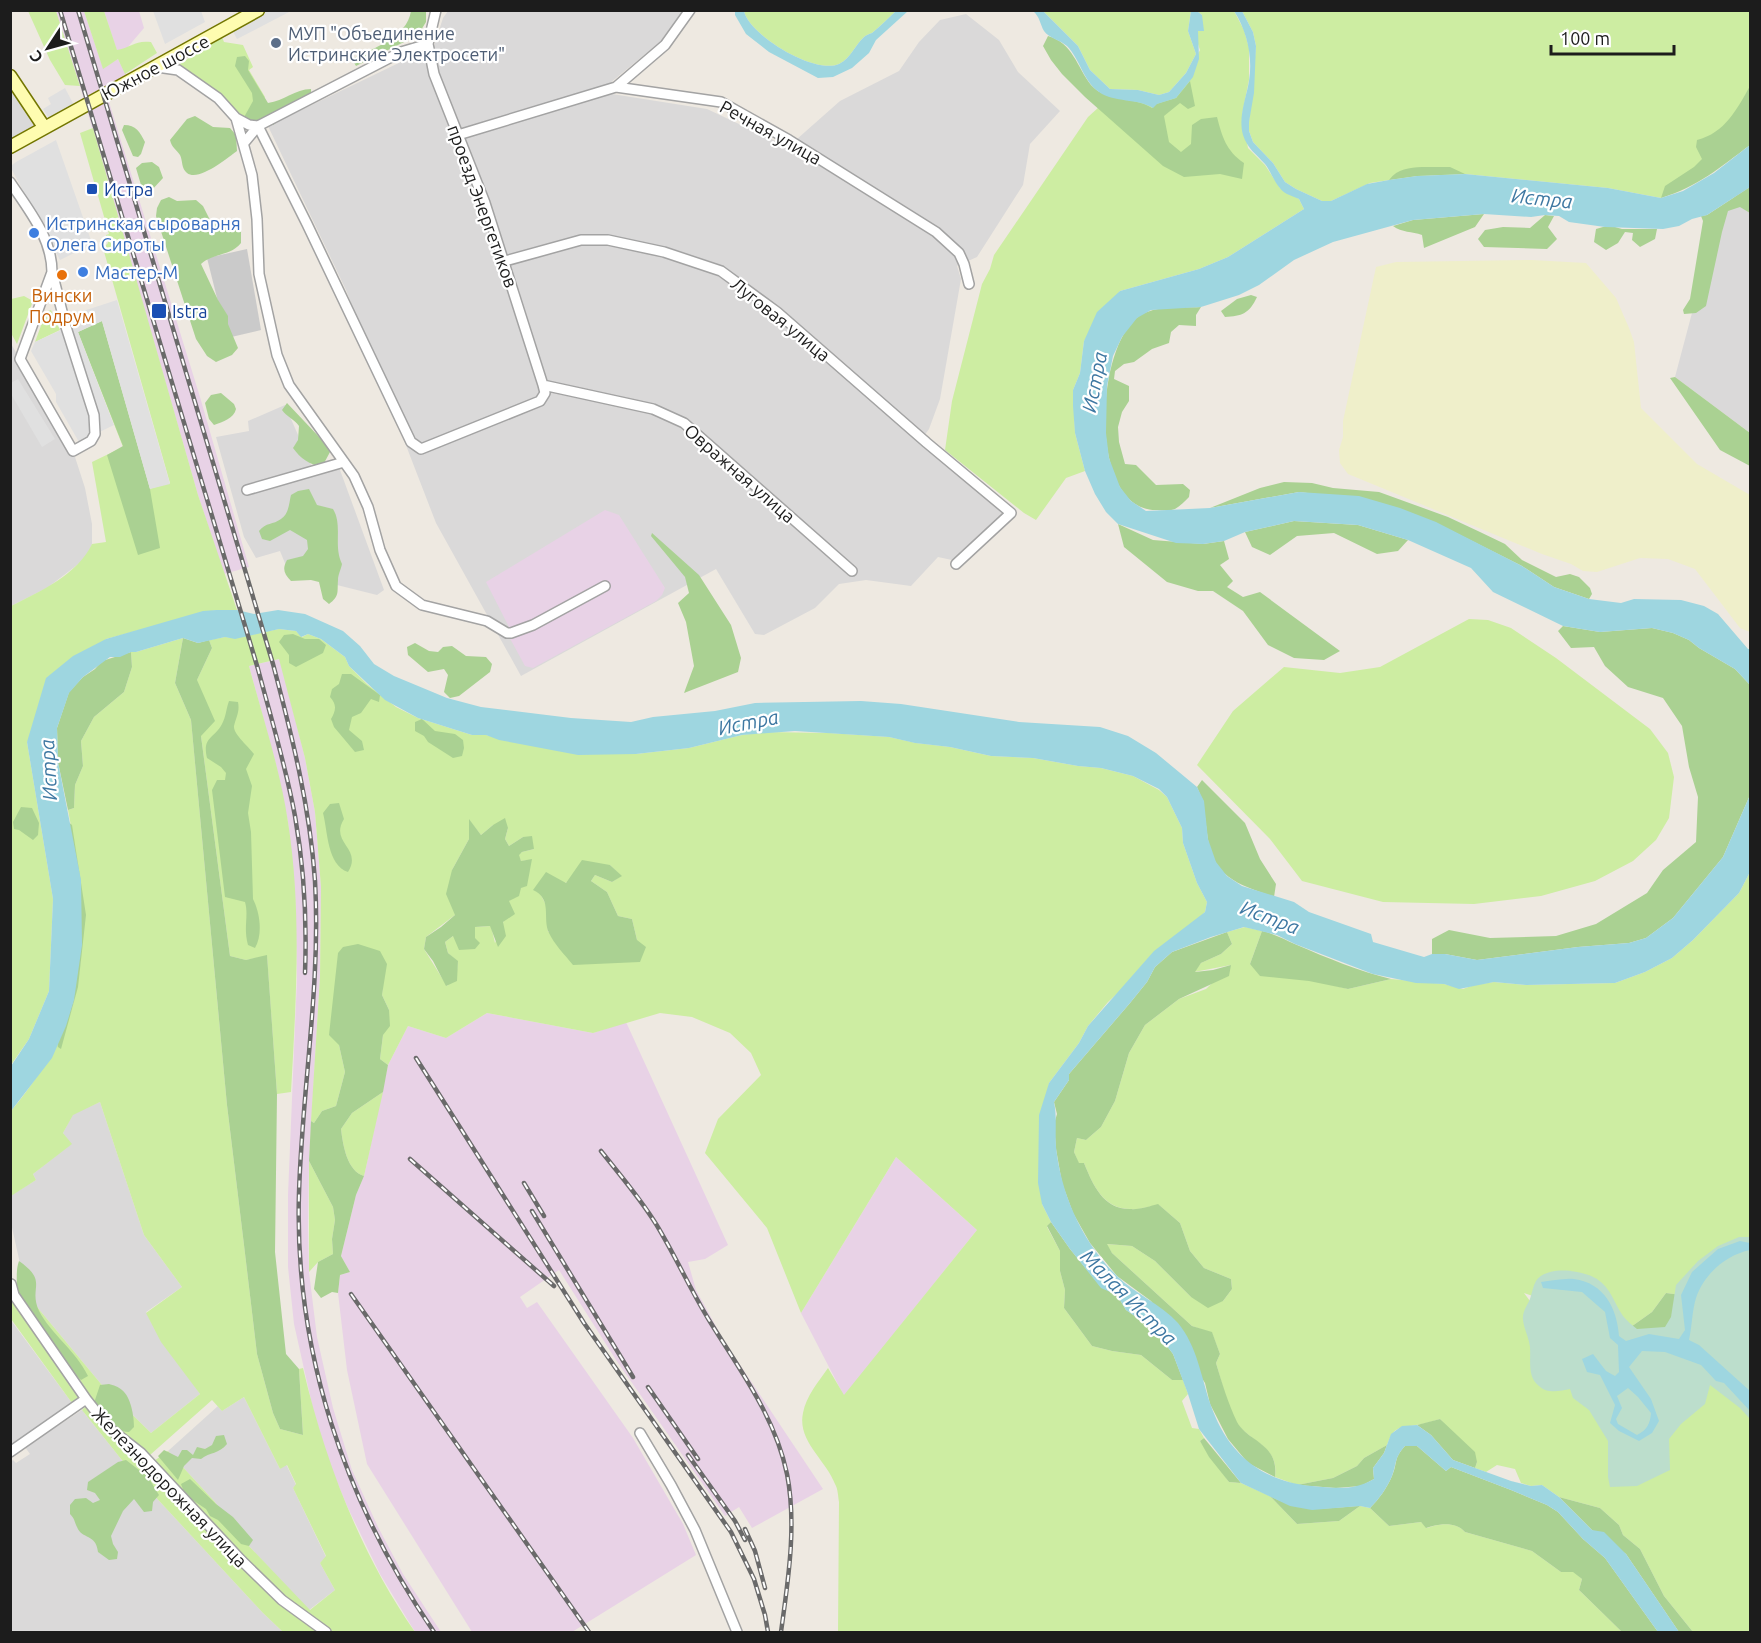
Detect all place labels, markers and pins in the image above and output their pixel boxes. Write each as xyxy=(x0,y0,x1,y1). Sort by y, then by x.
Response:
place label: МУП "Объединение Истринские Электросети" xyxy=(288,23,505,64)
marker: МУП "Объединение Истринские Электросети" xyxy=(269,36,283,50)
place label: Истра xyxy=(104,179,153,199)
marker: Истра xyxy=(85,182,99,196)
place label: Истринская сыроварня Олега Сироты xyxy=(46,213,241,254)
marker: Истринская сыроварня Олега Сироты xyxy=(27,226,41,240)
place label: Мастер-М xyxy=(95,262,178,282)
marker: Мастер-М xyxy=(76,265,90,279)
marker: Вински Подрум xyxy=(55,268,69,282)
place label: Вински Подрум xyxy=(29,285,95,326)
place label: Istra xyxy=(172,301,208,321)
marker: Istra xyxy=(150,302,168,320)

